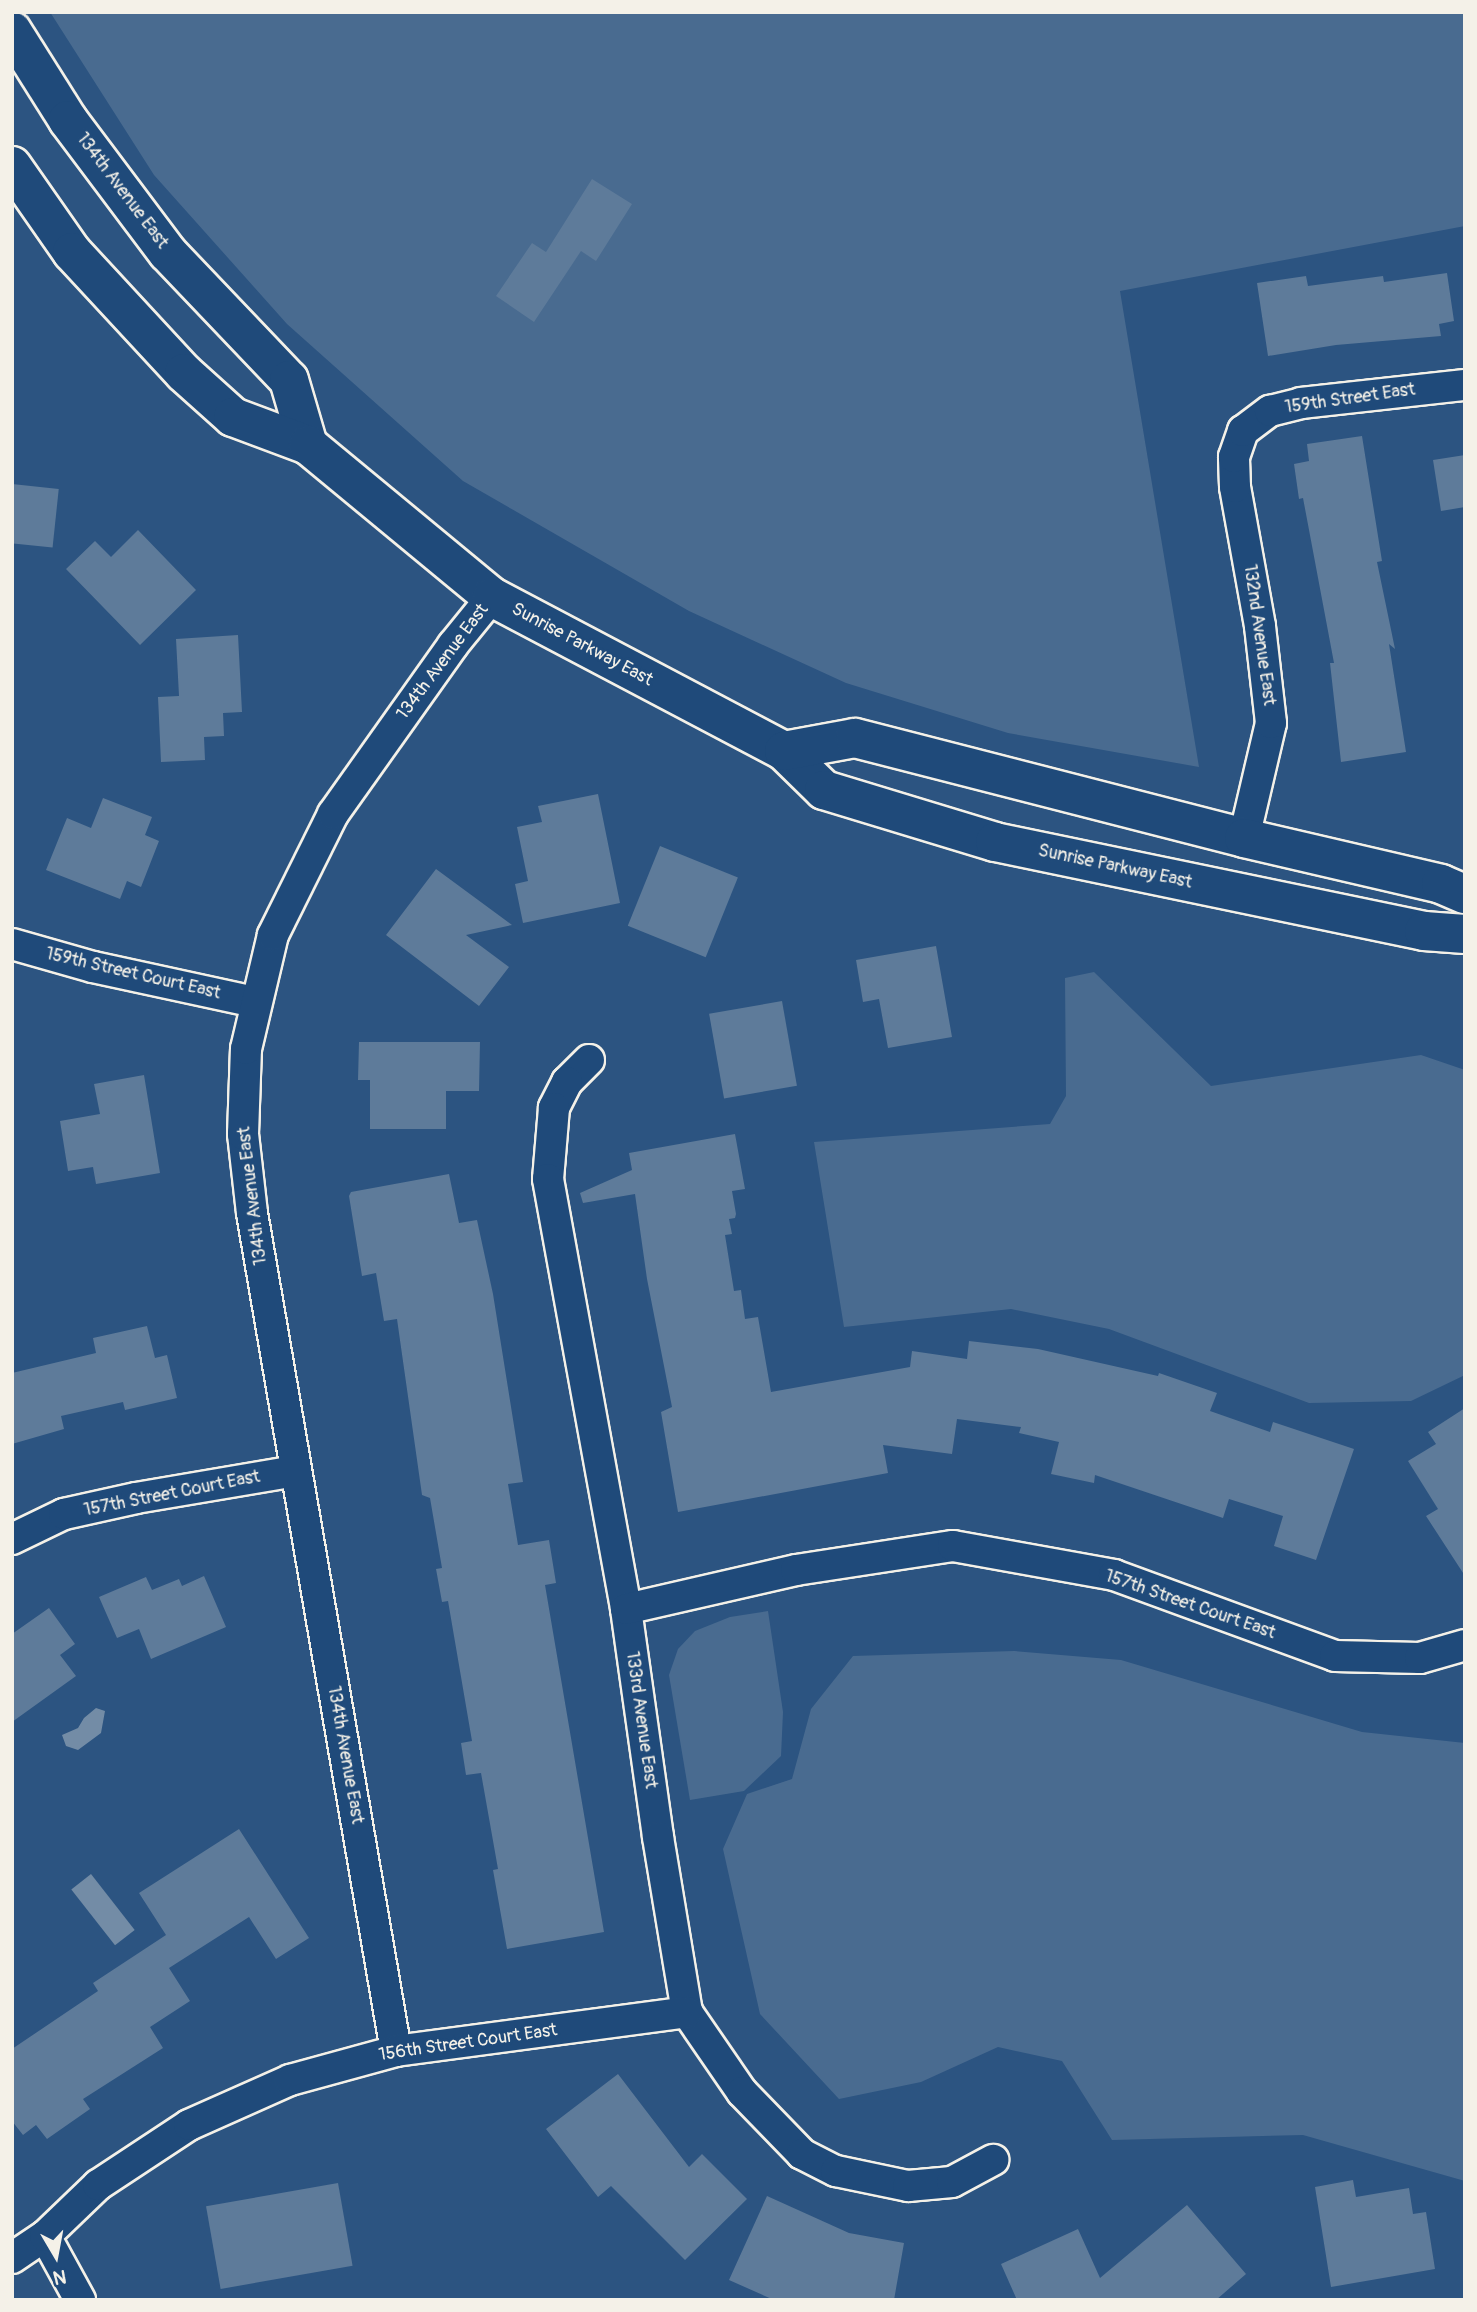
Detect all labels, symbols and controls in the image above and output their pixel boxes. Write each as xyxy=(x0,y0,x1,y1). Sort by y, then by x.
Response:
street label: 134th Avenue East xyxy=(71,129,173,253)
street label: 159th Street East xyxy=(1283,379,1417,419)
street label: 132nd Avenue East xyxy=(1238,563,1280,707)
street label: Sunrise Parkway East xyxy=(508,599,656,691)
street label: 134th Avenue East xyxy=(392,600,494,724)
street label: Sunrise Parkway East xyxy=(1036,840,1194,894)
street label: 159th Street Court East xyxy=(43,943,223,1005)
street label: 134th Avenue East xyxy=(234,1126,272,1266)
street label: 157th Street Court East xyxy=(82,1466,262,1522)
street label: 157th Street Court East xyxy=(1102,1566,1278,1644)
street label: 133rd Avenue East xyxy=(621,1650,661,1790)
street label: 134th Avenue East xyxy=(322,1684,368,1826)
street label: 156th Street Court East xyxy=(377,2020,559,2066)
north arrow xyxy=(21,2221,91,2291)
text: N xyxy=(51,2264,68,2290)

